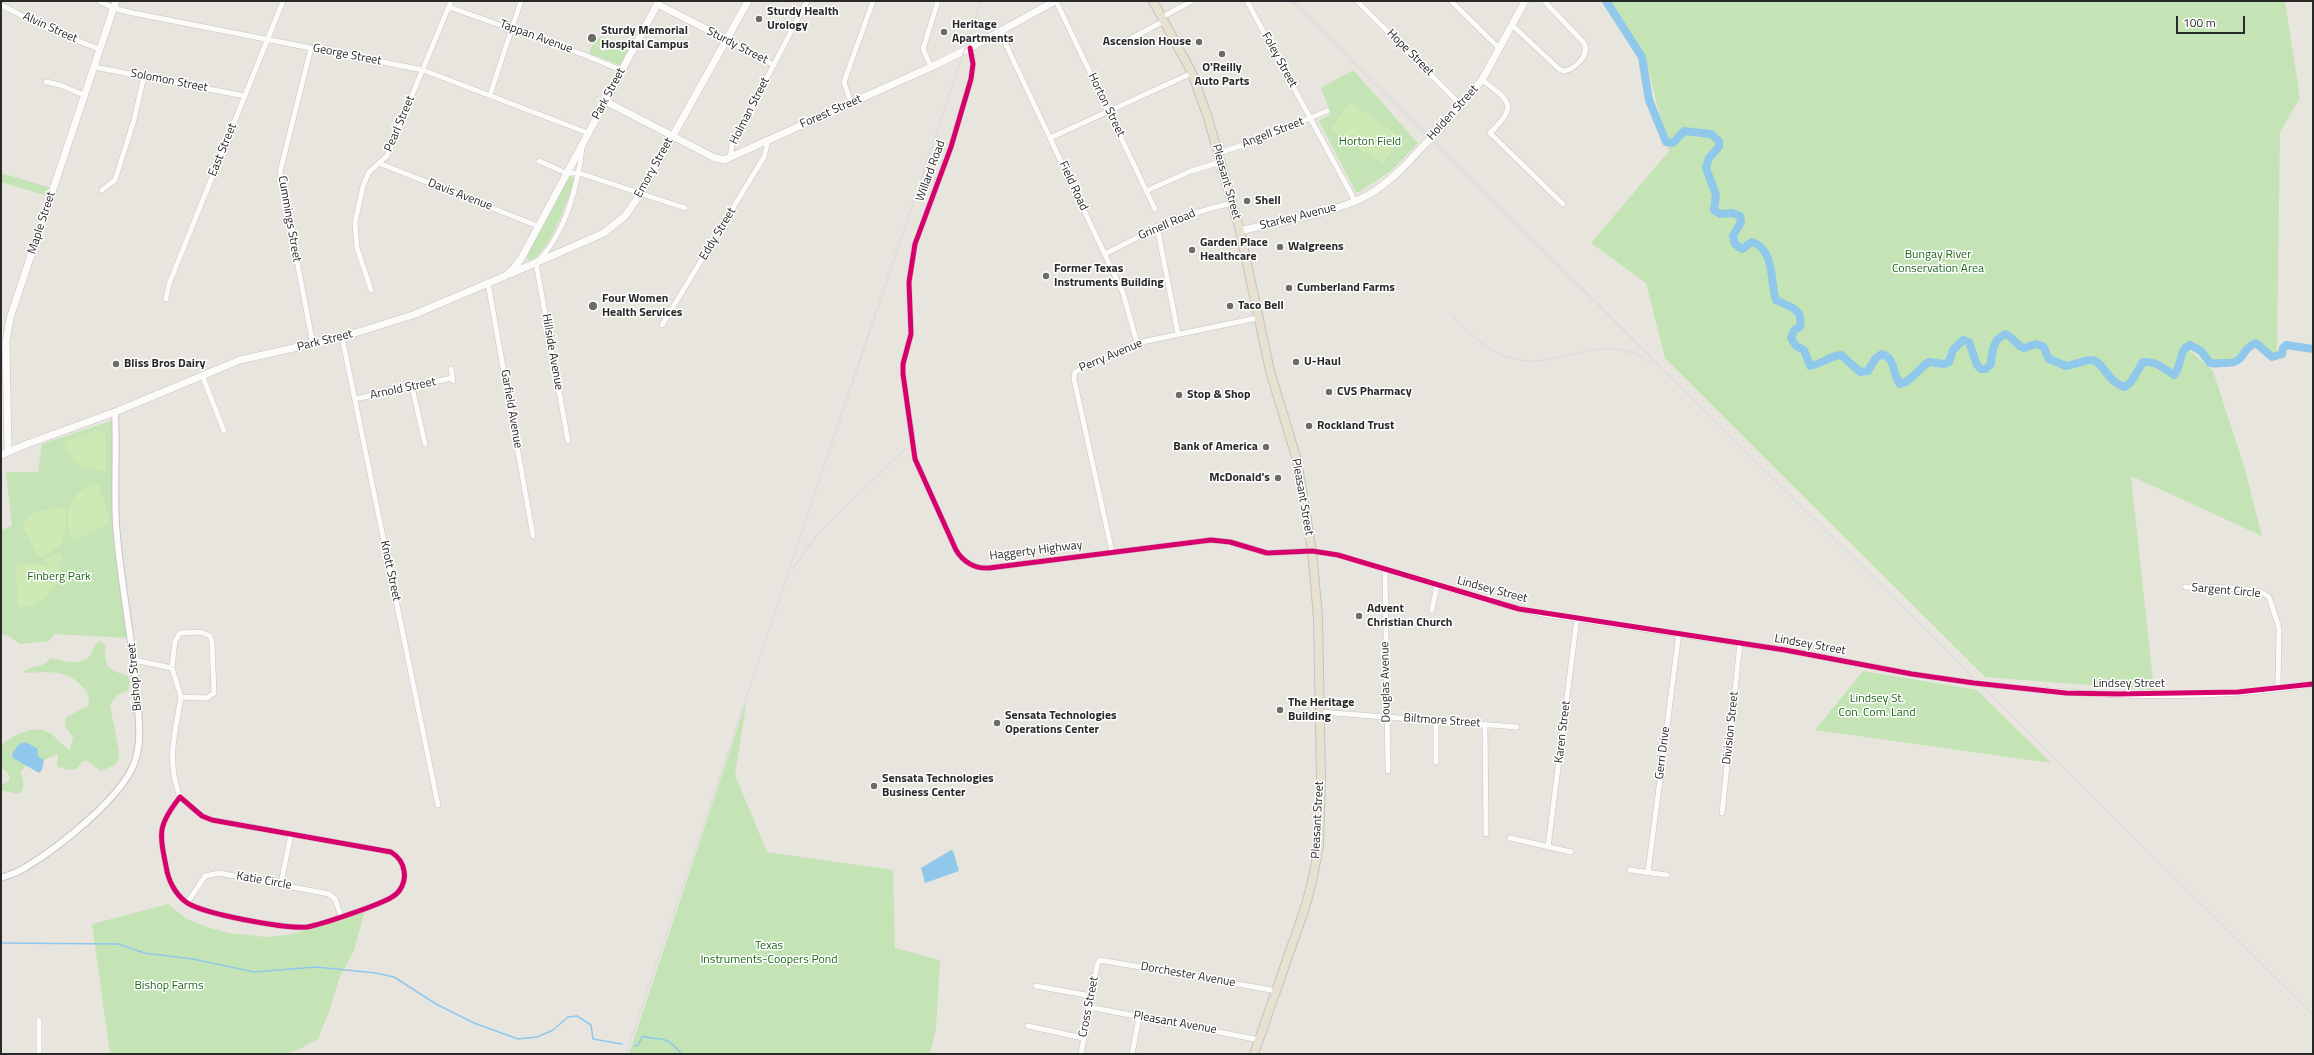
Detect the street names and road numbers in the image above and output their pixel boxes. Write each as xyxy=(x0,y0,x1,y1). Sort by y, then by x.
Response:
street label: Alvin Street xyxy=(20,10,80,46)
street label: Tappan Avenue xyxy=(498,17,574,57)
street label: Sturdy Street xyxy=(704,24,770,68)
street label: Hope Street xyxy=(1384,27,1436,79)
street label: Foley Street xyxy=(1258,30,1300,90)
street label: George Street xyxy=(311,41,383,69)
street label: Solomon Street xyxy=(129,66,209,96)
street label: Park Street xyxy=(589,66,629,122)
street label: Horton Street xyxy=(1084,71,1128,139)
street label: Holman Street xyxy=(727,75,773,147)
street label: Holden Street xyxy=(1424,82,1482,144)
street label: Forest Street xyxy=(798,92,864,132)
street label: Pearl Street xyxy=(382,94,418,154)
street label: Angell Street xyxy=(1240,115,1306,151)
street label: East Street xyxy=(206,121,240,179)
street label: Emory Street xyxy=(632,135,676,201)
street label: Willard Road xyxy=(913,139,949,203)
street label: Pleasant Street xyxy=(1208,143,1244,221)
street label: Field Road xyxy=(1055,159,1091,213)
street label: Cummings Street xyxy=(274,175,304,263)
street label: Davis Avenue xyxy=(426,176,494,214)
street label: Maple Street xyxy=(25,190,59,256)
street label: Starkey Avenue xyxy=(1258,201,1338,233)
street label: Eddy Street xyxy=(697,205,739,263)
street label: Grinell Road xyxy=(1136,206,1198,244)
street label: Hillside Avenue xyxy=(538,313,566,391)
street label: Park Street xyxy=(296,327,354,355)
street label: Perry Avenue xyxy=(1077,336,1145,376)
street label: Garfield Avenue xyxy=(497,369,525,449)
street label: Arnold Street xyxy=(369,375,437,403)
street label: Pleasant Street xyxy=(1288,457,1316,537)
street label: Haggerty Highway xyxy=(989,538,1083,564)
street label: Knott Street xyxy=(377,539,403,603)
street label: Lindsey Street xyxy=(1455,574,1529,606)
street label: Sargent Circle xyxy=(2191,581,2261,601)
street label: Lindsey Street xyxy=(1773,632,1847,658)
street label: Douglas Avenue xyxy=(1378,641,1394,723)
street label: Bishop Street xyxy=(125,642,145,712)
street label: Lindsey Street xyxy=(2093,677,2165,691)
street label: Division Street xyxy=(1720,691,1742,765)
street label: Karen Street xyxy=(1552,700,1574,764)
street label: Biltmore Street xyxy=(1403,711,1481,731)
street label: Gerri Drive xyxy=(1653,726,1673,780)
street label: Pleasant Street xyxy=(1309,781,1327,859)
street label: Katie Circle xyxy=(235,869,293,893)
street label: Dorchester Avenue xyxy=(1139,960,1237,990)
street label: Cross Street xyxy=(1076,975,1102,1039)
street label: Pleasant Avenue xyxy=(1132,1009,1218,1037)

